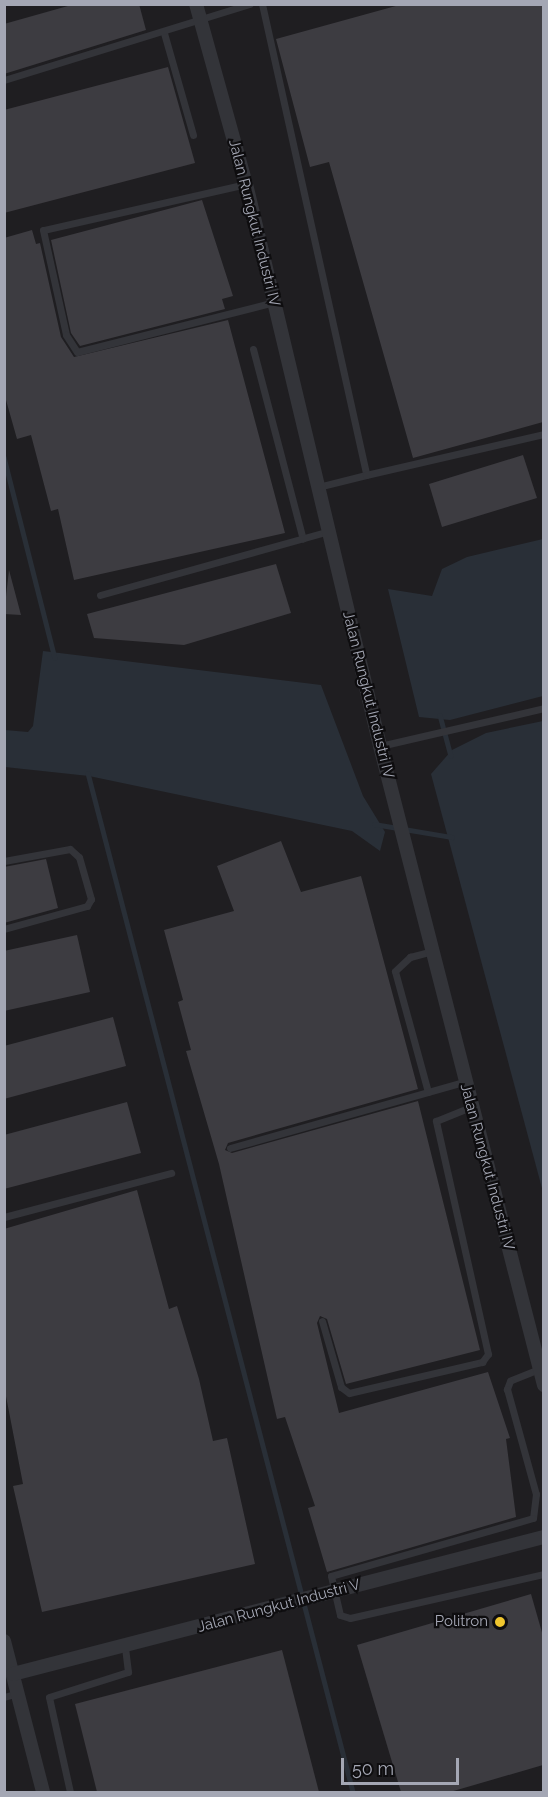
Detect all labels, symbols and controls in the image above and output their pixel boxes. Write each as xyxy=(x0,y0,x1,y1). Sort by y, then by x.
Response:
street label: Jalan Rungkut Industri IV xyxy=(225,138,283,308)
street label: Jalan Rungkut Industri IV xyxy=(339,610,397,780)
street label: Jalan Rungkut Industri IV xyxy=(456,1082,518,1252)
street label: Jalan Rungkut Industri V xyxy=(196,1576,362,1636)
place label: Politron xyxy=(435,1613,488,1631)
marker: Politron xyxy=(493,1615,507,1629)
scale bar xyxy=(344,1746,462,1784)
text: 50 m xyxy=(352,1758,394,1779)

